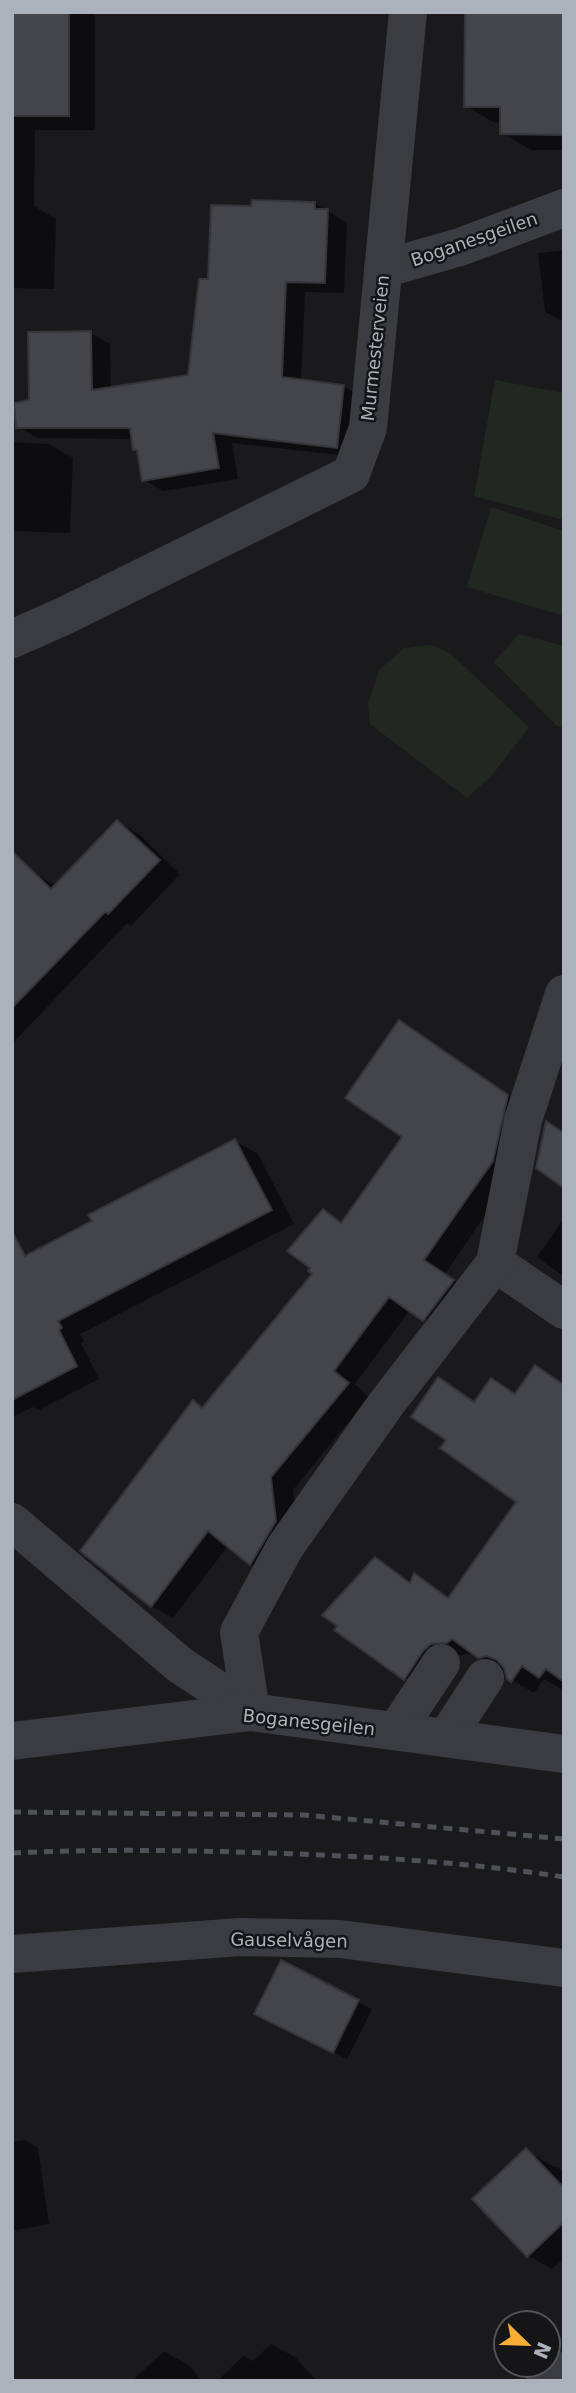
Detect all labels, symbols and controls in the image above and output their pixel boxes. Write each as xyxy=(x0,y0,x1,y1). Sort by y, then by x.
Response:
street label: Boganesgeilen xyxy=(408,207,540,271)
street label: Murmesterveien xyxy=(357,274,393,422)
street label: Boganesgeilen xyxy=(242,1705,376,1739)
street label: Gauselvågen xyxy=(230,1928,348,1952)
north arrow xyxy=(492,2309,562,2379)
text: N xyxy=(529,2339,556,2362)

